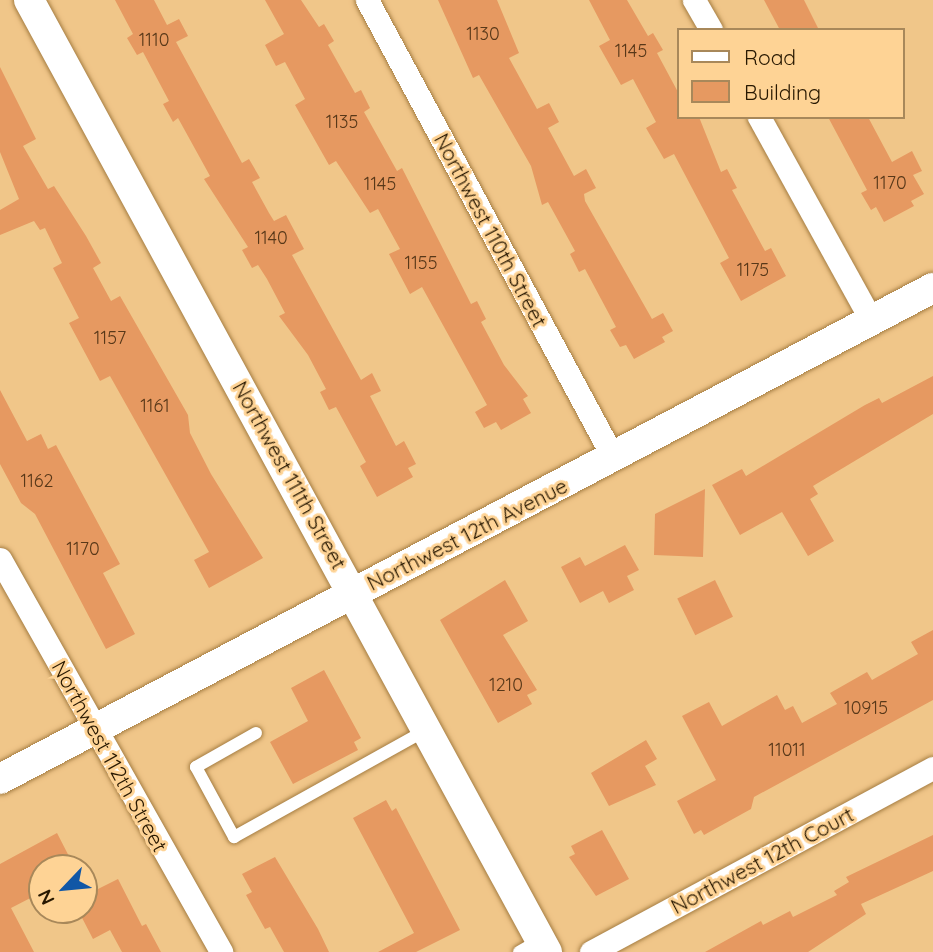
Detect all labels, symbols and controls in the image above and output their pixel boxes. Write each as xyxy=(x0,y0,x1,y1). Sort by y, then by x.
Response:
house number: 1130 xyxy=(466,23,500,45)
legend xyxy=(678,28,905,119)
house number: 1110 xyxy=(139,29,169,51)
house number: 1145 xyxy=(615,40,647,62)
text: Road xyxy=(744,44,796,70)
text: Building xyxy=(744,79,821,105)
house number: 1135 xyxy=(326,111,358,133)
street label: Northwest 110th Street xyxy=(429,129,553,331)
house number: 1170 xyxy=(873,172,907,194)
house number: 1145 xyxy=(364,173,396,195)
house number: 1140 xyxy=(254,227,288,249)
house number: 1155 xyxy=(405,252,437,274)
house number: 1175 xyxy=(737,259,769,281)
house number: 1157 xyxy=(94,327,126,349)
street label: Northwest 111th Street xyxy=(228,377,352,573)
house number: 1161 xyxy=(140,395,170,417)
house number: 1162 xyxy=(21,470,53,492)
street label: Northwest 12th Avenue xyxy=(363,473,571,595)
house number: 1170 xyxy=(66,538,100,560)
street label: Northwest 112th Street xyxy=(47,656,173,856)
house number: 1210 xyxy=(489,674,523,696)
house number: 10915 xyxy=(844,697,888,719)
house number: 11011 xyxy=(768,739,806,761)
street label: Northwest 12th Court xyxy=(666,801,858,919)
north arrow xyxy=(28,854,98,924)
text: N xyxy=(32,886,60,909)

